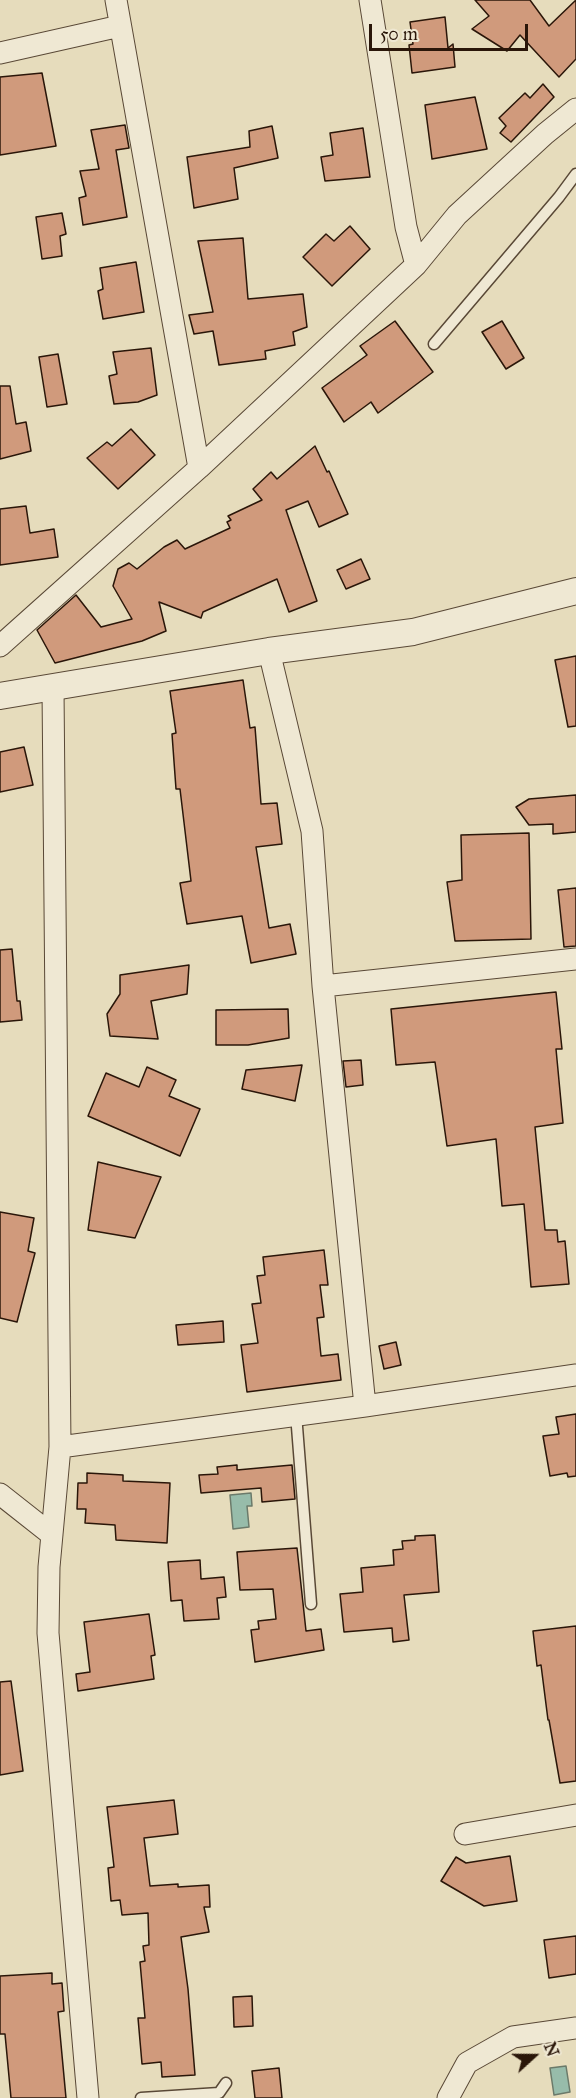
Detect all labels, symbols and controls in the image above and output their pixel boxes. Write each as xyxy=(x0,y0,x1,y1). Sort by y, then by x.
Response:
scale bar xyxy=(372,12,531,50)
text: 50 m xyxy=(380,23,418,45)
north arrow xyxy=(504,2026,564,2086)
text: N xyxy=(540,2040,563,2059)

